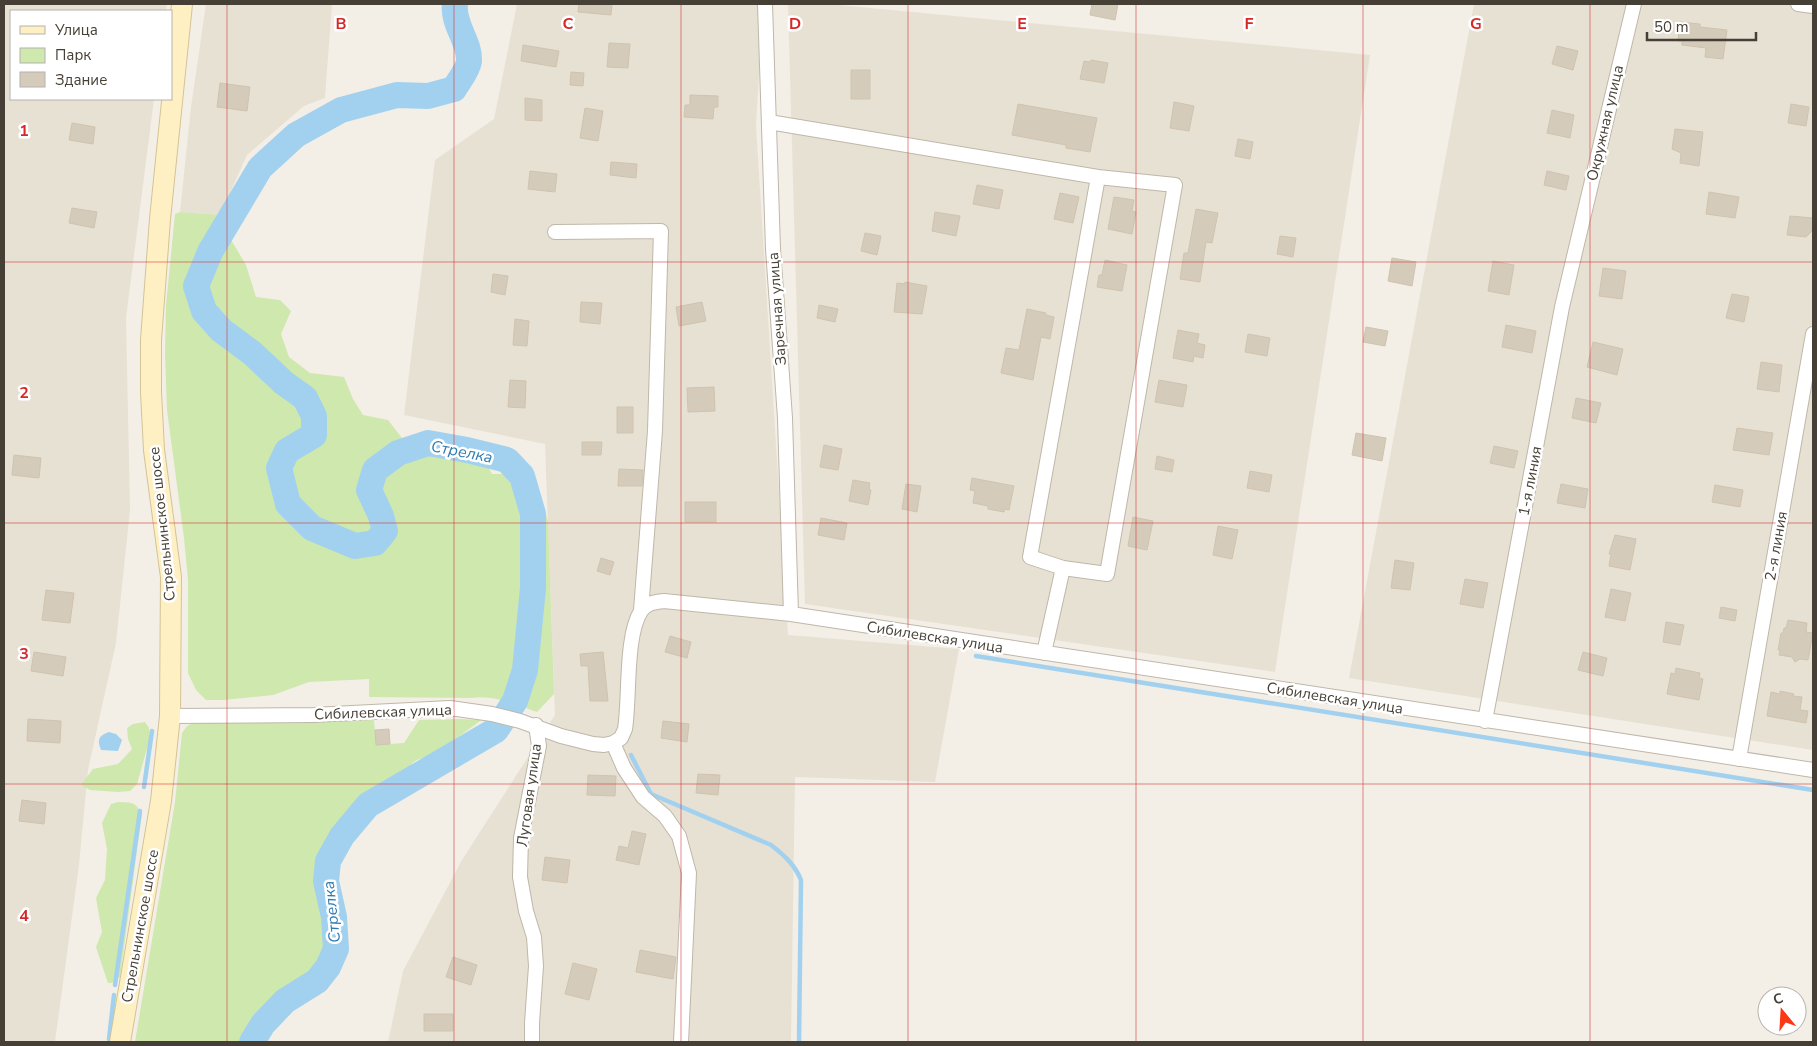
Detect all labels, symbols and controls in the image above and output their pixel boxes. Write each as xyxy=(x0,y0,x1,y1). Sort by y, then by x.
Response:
legend xyxy=(10,10,172,100)
scale bar xyxy=(1647,10,1756,42)
text: B xyxy=(335,13,347,35)
text: C xyxy=(563,13,574,35)
text: D xyxy=(789,13,801,35)
text: E xyxy=(1017,13,1027,35)
text: F xyxy=(1245,13,1254,35)
text: G xyxy=(1470,13,1482,35)
text: 50 m xyxy=(1654,17,1689,37)
text: Улица xyxy=(54,20,98,40)
text: Парк xyxy=(55,45,91,65)
street label: Окружная улица xyxy=(1582,63,1628,183)
text: Здание xyxy=(55,70,107,90)
text: 1 xyxy=(19,120,29,142)
street label: Заречная улица xyxy=(763,252,791,366)
text: 2 xyxy=(19,382,29,404)
water label: Стрелка xyxy=(429,435,494,469)
street label: 1-я линия xyxy=(1513,445,1547,517)
street label: Стрельнинское шоссе xyxy=(144,446,180,602)
street label: 2-я линия xyxy=(1760,510,1792,582)
street label: Сибилевская улица xyxy=(865,616,1005,658)
text: 3 xyxy=(19,643,29,665)
street label: Сибилевская улица xyxy=(1265,677,1405,719)
street label: Сибилевская улица xyxy=(314,700,452,724)
street label: Луговая улица xyxy=(512,742,546,848)
street label: Стрельнинское шоссе xyxy=(117,848,163,1004)
water label: Стрелка xyxy=(318,880,346,944)
text: 4 xyxy=(19,905,29,927)
north arrow xyxy=(1757,986,1807,1036)
text: С xyxy=(1771,988,1786,1010)

